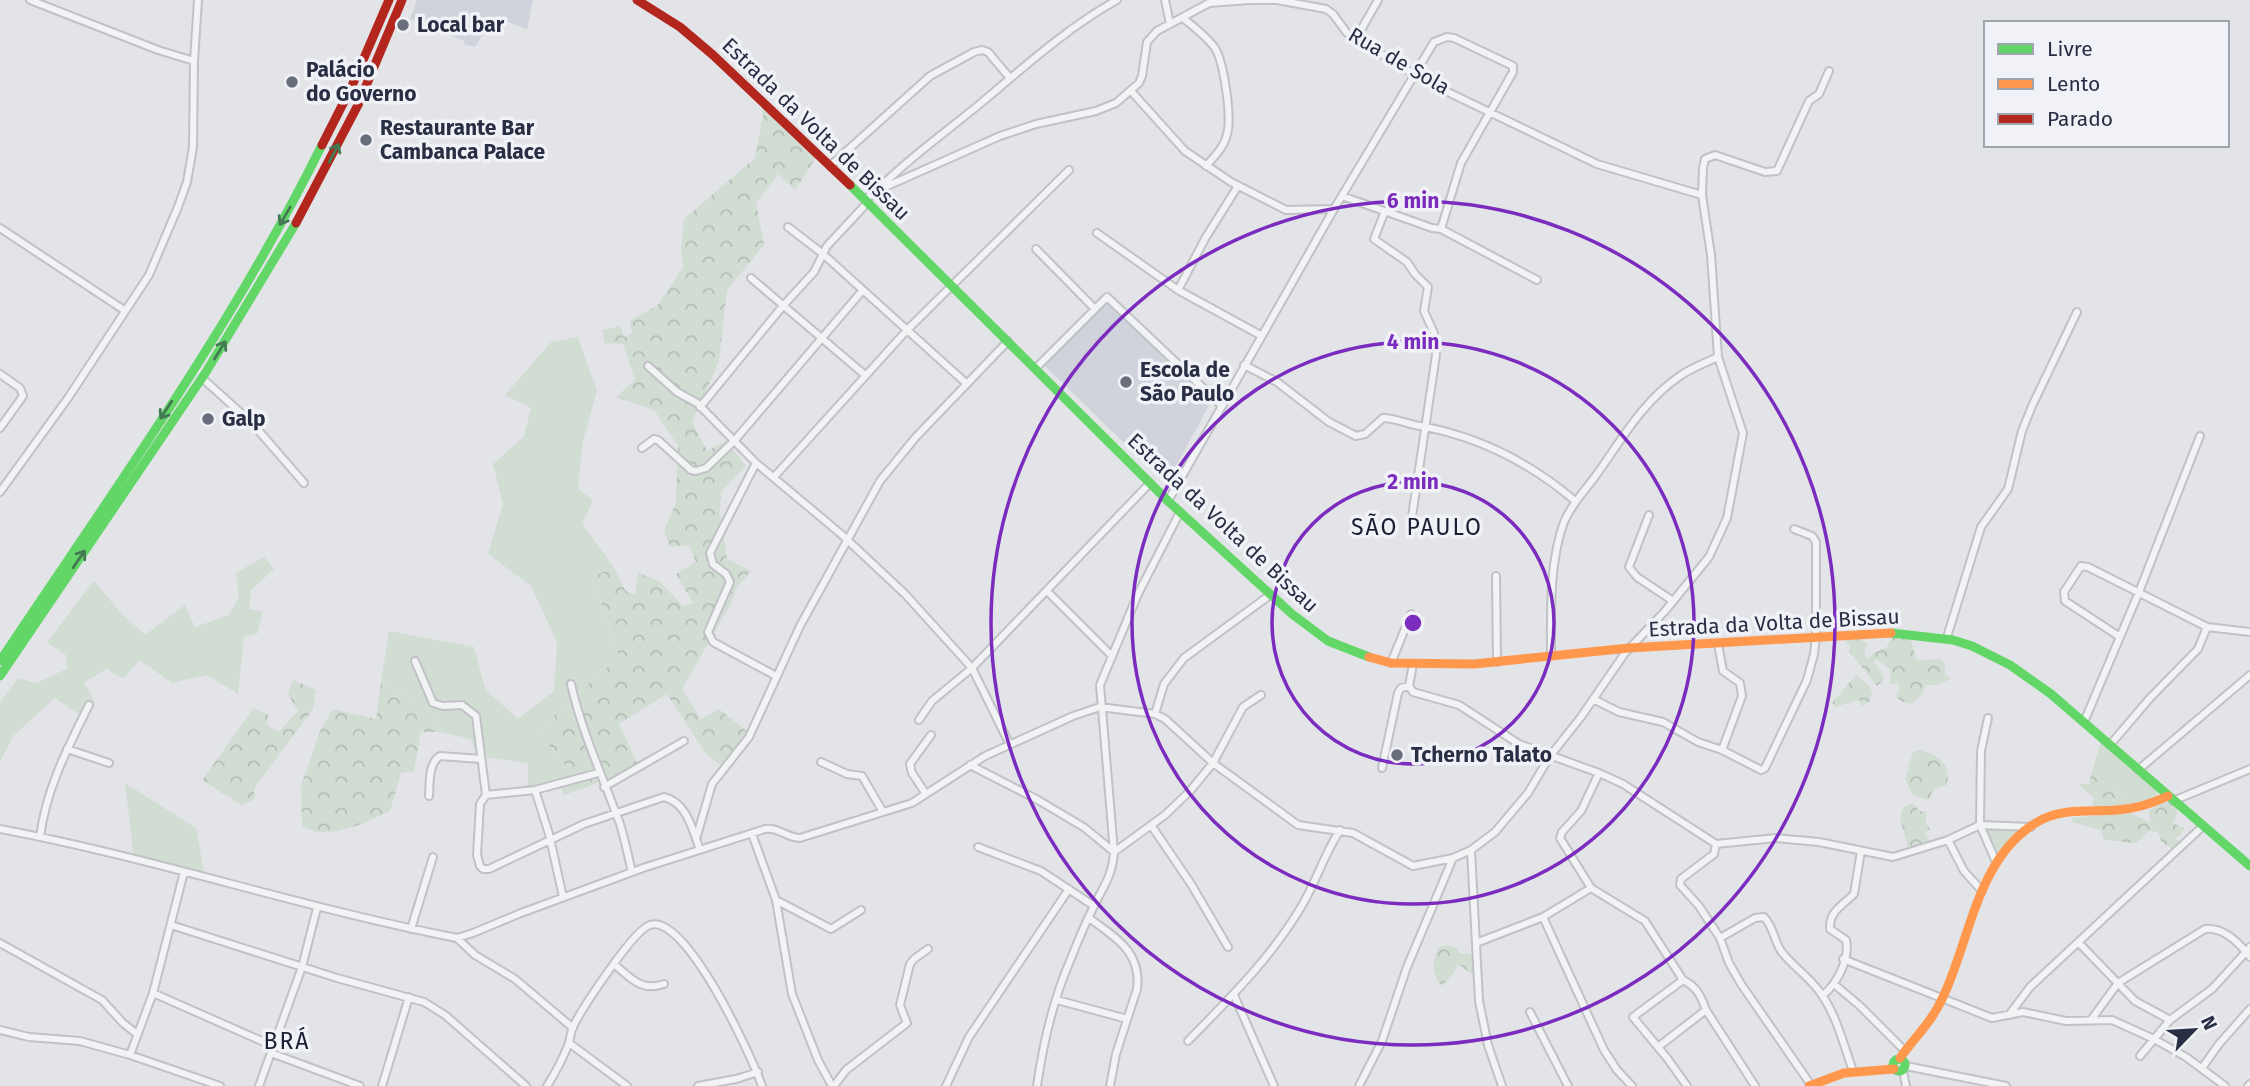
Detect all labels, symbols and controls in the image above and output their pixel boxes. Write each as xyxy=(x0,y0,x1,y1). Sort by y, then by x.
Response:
place label: Local bar xyxy=(417,12,505,38)
marker: Local bar xyxy=(395,17,411,33)
legend xyxy=(1984,21,2229,147)
street label: Rua de Sola xyxy=(1344,22,1454,100)
street label: Estrada da Volta de Bissau xyxy=(717,32,915,226)
text: Livre xyxy=(2047,36,2093,62)
place label: Palácio do Governo xyxy=(306,57,416,107)
text: Lento xyxy=(2047,71,2100,97)
marker: Palácio do Governo xyxy=(284,74,300,90)
text: Parado xyxy=(2047,106,2113,132)
place label: Restaurante Bar Cambanca Palace xyxy=(380,115,545,165)
marker: Restaurante Bar Cambanca Palace xyxy=(358,132,374,148)
one-way arrow xyxy=(327,143,341,164)
text: 6 min xyxy=(1387,188,1439,214)
one-way arrow xyxy=(278,205,291,226)
text: 4 min xyxy=(1387,329,1439,355)
one-way arrow xyxy=(214,340,228,360)
place label: Escola de São Paulo xyxy=(1140,357,1234,407)
marker: Escola de São Paulo xyxy=(1118,374,1134,390)
one-way arrow xyxy=(159,400,173,419)
place label: Galp xyxy=(222,406,266,432)
marker: Galp xyxy=(200,411,216,427)
street label: Estrada da Volta de Bissau xyxy=(1122,428,1324,618)
text: 2 min xyxy=(1387,469,1439,495)
district label: SÃO PAULO xyxy=(1351,513,1483,541)
one-way arrow xyxy=(72,550,87,569)
street label: Estrada da Volta de Bissau xyxy=(1648,603,1900,643)
centre of rings xyxy=(1401,611,1425,635)
place label: Tcherno Talato xyxy=(1411,742,1552,768)
marker: Tcherno Talato xyxy=(1389,747,1405,763)
north arrow xyxy=(2159,995,2229,1065)
text: N xyxy=(2196,1012,2222,1034)
district label: BRÁ xyxy=(263,1026,311,1055)

